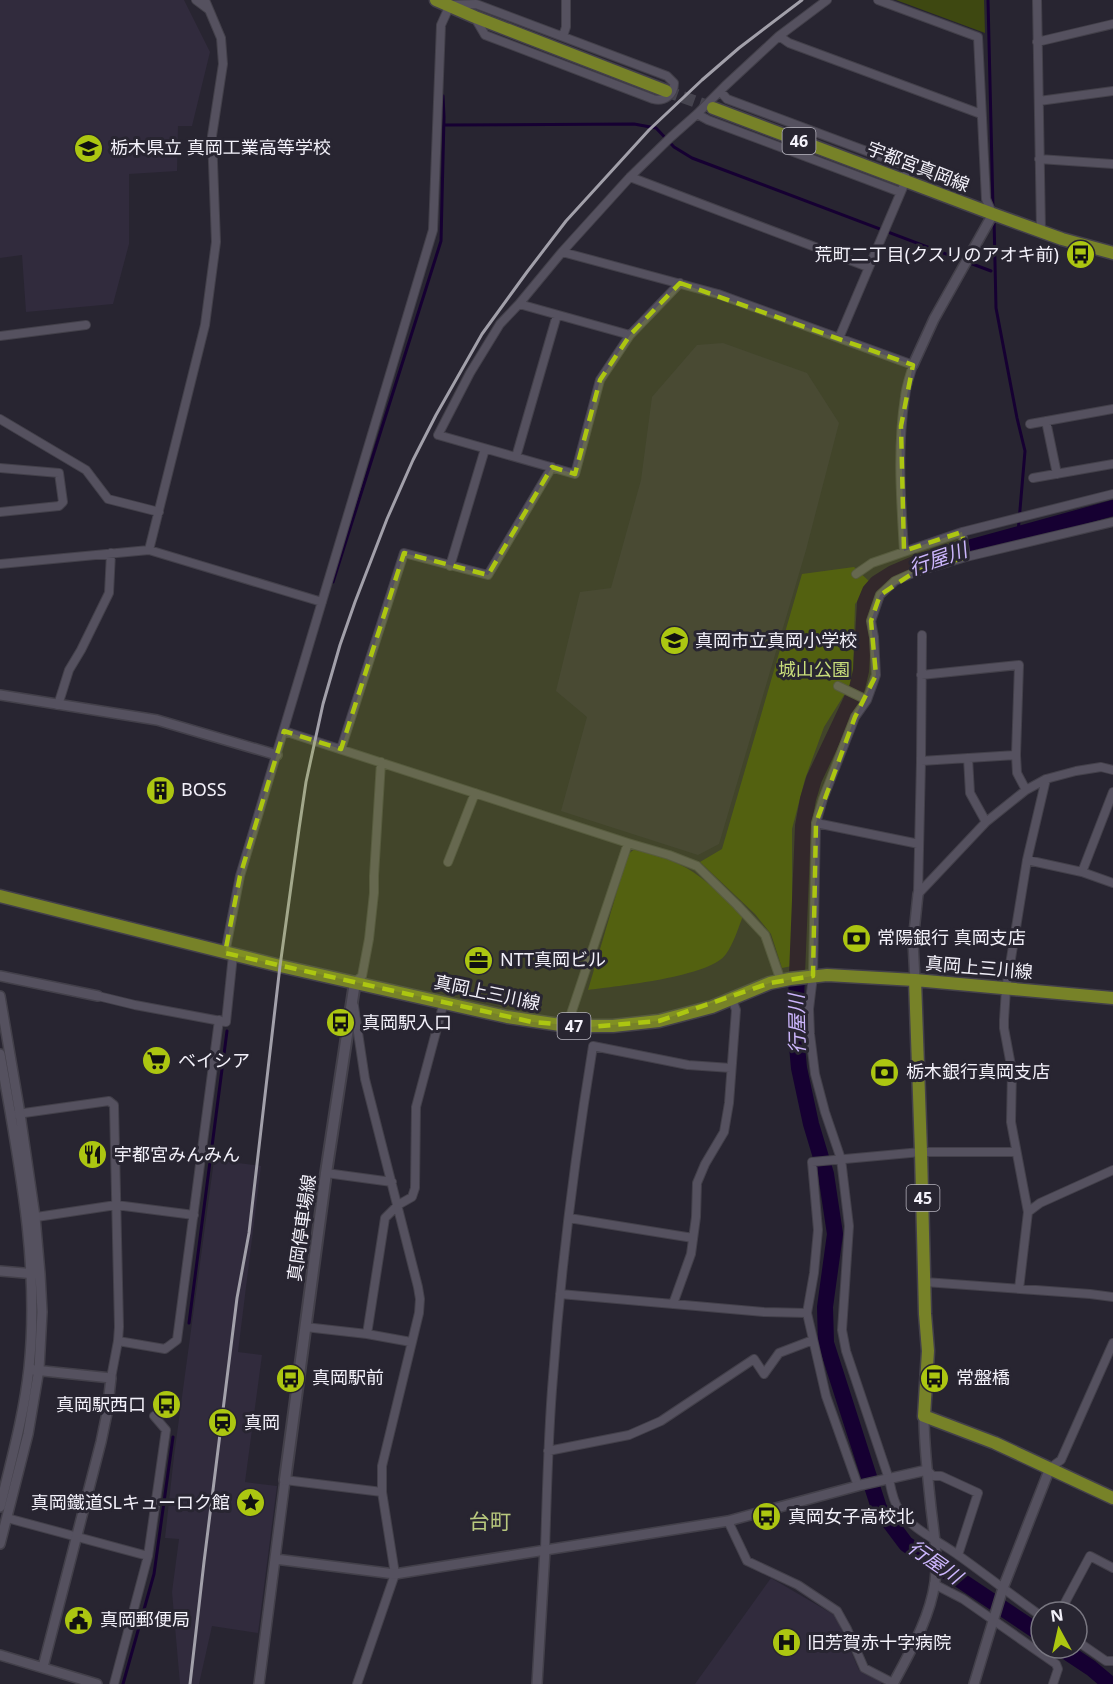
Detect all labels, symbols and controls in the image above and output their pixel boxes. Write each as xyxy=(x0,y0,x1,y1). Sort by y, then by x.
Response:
road number: 46 xyxy=(782,128,816,154)
school or university icon: 栃木県立 真岡工業高等学校 xyxy=(73,132,105,164)
place label: 栃木県立 真岡工業高等学校 xyxy=(110,135,331,159)
street label: 宇都宮真岡線 xyxy=(864,136,973,197)
bus stop icon: 荒町二丁目(クスリのアオキ前) xyxy=(1064,239,1096,271)
place label: 荒町二丁目(クスリのアオキ前) xyxy=(815,242,1059,266)
water label: 行屋川 xyxy=(905,535,972,581)
school or university icon: 真岡市立真岡小学校 xyxy=(658,625,690,657)
place label: 真岡市立真岡小学校 xyxy=(695,628,857,652)
park label: 城山公園 xyxy=(778,657,850,681)
building icon: BOSS xyxy=(144,774,176,806)
place label: BOSS xyxy=(181,777,227,801)
bank icon: 常陽銀行 真岡支店 xyxy=(840,922,872,954)
place label: 常陽銀行 真岡支店 xyxy=(877,925,1026,949)
office icon: NTT真岡ビル xyxy=(463,944,495,976)
place label: NTT真岡ビル xyxy=(500,947,606,971)
street label: 真岡上三川線 xyxy=(924,950,1034,984)
street label: 真岡上三川線 xyxy=(432,969,543,1015)
water label: 行屋川 xyxy=(782,992,811,1054)
bus stop icon: 真岡駅入口 xyxy=(325,1007,357,1039)
place label: 真岡駅入口 xyxy=(362,1010,452,1034)
road number: 47 xyxy=(558,1013,590,1039)
supermarket icon: ベイシア xyxy=(141,1045,173,1077)
place label: ベイシア xyxy=(178,1048,250,1072)
bank icon: 栃木銀行真岡支店 xyxy=(869,1056,901,1088)
place label: 栃木銀行真岡支店 xyxy=(906,1059,1050,1083)
restaurant icon: 宇都宮みんみん xyxy=(77,1139,109,1171)
place label: 宇都宮みんみん xyxy=(114,1142,240,1166)
street label: 真岡停車場線 xyxy=(282,1173,320,1283)
road number: 45 xyxy=(906,1185,940,1211)
bus stop icon: 真岡駅前 xyxy=(275,1362,307,1394)
bus stop icon: 常盤橋 xyxy=(919,1362,951,1394)
place label: 真岡駅前 xyxy=(312,1365,384,1389)
place label: 常盤橋 xyxy=(956,1365,1010,1389)
bus stop icon: 真岡駅西口 xyxy=(151,1389,183,1421)
place label: 真岡駅西口 xyxy=(56,1392,146,1416)
station icon: 真岡 xyxy=(207,1407,239,1439)
place label: 真岡 xyxy=(244,1410,280,1434)
place icon: 真岡鐵道SLキューロク館 xyxy=(235,1487,267,1519)
place label: 真岡鐵道SLキューロク館 xyxy=(31,1490,230,1514)
bus stop icon: 真岡女子高校北 xyxy=(751,1501,783,1533)
place label: 真岡女子高校北 xyxy=(788,1504,914,1528)
district label: 台町 xyxy=(469,1507,511,1535)
water label: 行屋川 xyxy=(903,1533,969,1591)
north arrow xyxy=(1029,1600,1089,1660)
text: N xyxy=(1049,1603,1065,1627)
public building icon: 真岡郵便局 xyxy=(63,1604,95,1636)
place label: 真岡郵便局 xyxy=(100,1607,190,1631)
hospital icon: 旧芳賀赤十字病院 xyxy=(770,1627,802,1659)
place label: 旧芳賀赤十字病院 xyxy=(807,1630,951,1654)

